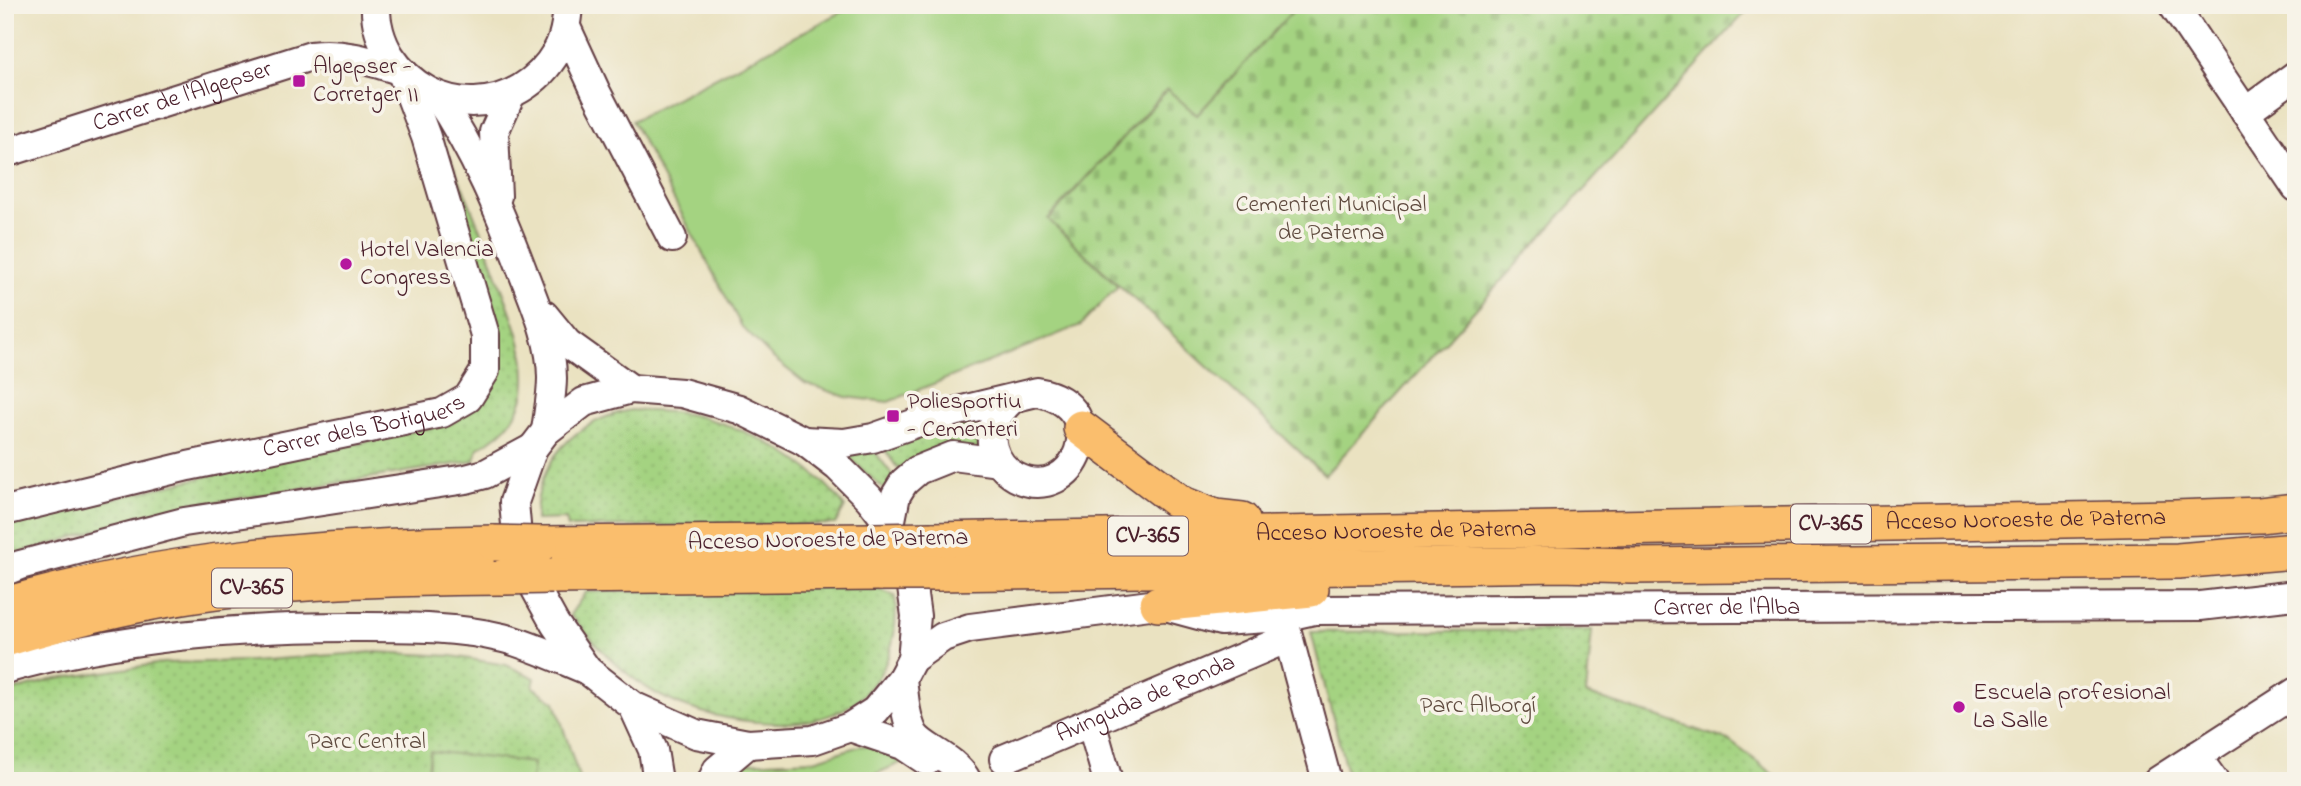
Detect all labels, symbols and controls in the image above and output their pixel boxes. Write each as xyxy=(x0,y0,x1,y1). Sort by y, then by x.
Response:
place label: Algepser - Corretger II xyxy=(313,50,419,113)
street label: Carrer de l'Algepser xyxy=(88,52,277,142)
marker: Algepser - Corretger II xyxy=(291,73,307,89)
park label: Cementeri Municipal de Paterna xyxy=(1235,188,1427,251)
place label: Hotel Valencia Congress xyxy=(360,233,494,296)
marker: Hotel Valencia Congress xyxy=(338,256,354,272)
street label: Carrer dels Botiguers xyxy=(259,385,472,467)
place label: Poliesportiu - Cementeri xyxy=(907,385,1022,448)
marker: Poliesportiu - Cementeri xyxy=(885,408,901,424)
street label: Acceso Noroeste de Paterna xyxy=(1885,501,2167,541)
road number: CV-365 xyxy=(1791,504,1871,544)
street label: Acceso Noroeste de Paterna xyxy=(1255,512,1537,552)
road number: CV-365 xyxy=(1108,516,1188,556)
street label: Acceso Noroeste de Paterna xyxy=(687,521,969,561)
road number: CV-365 xyxy=(212,568,292,608)
street label: Carrer de l'Alba xyxy=(1653,590,1800,626)
street label: Avinguda de Ronda xyxy=(1051,645,1241,752)
place label: Escuela profesional La Salle xyxy=(1973,676,2171,739)
park label: Parc Alborgí xyxy=(1420,689,1536,724)
marker: Escuela profesional La Salle xyxy=(1951,699,1967,715)
park label: Parc Central xyxy=(308,725,426,760)

